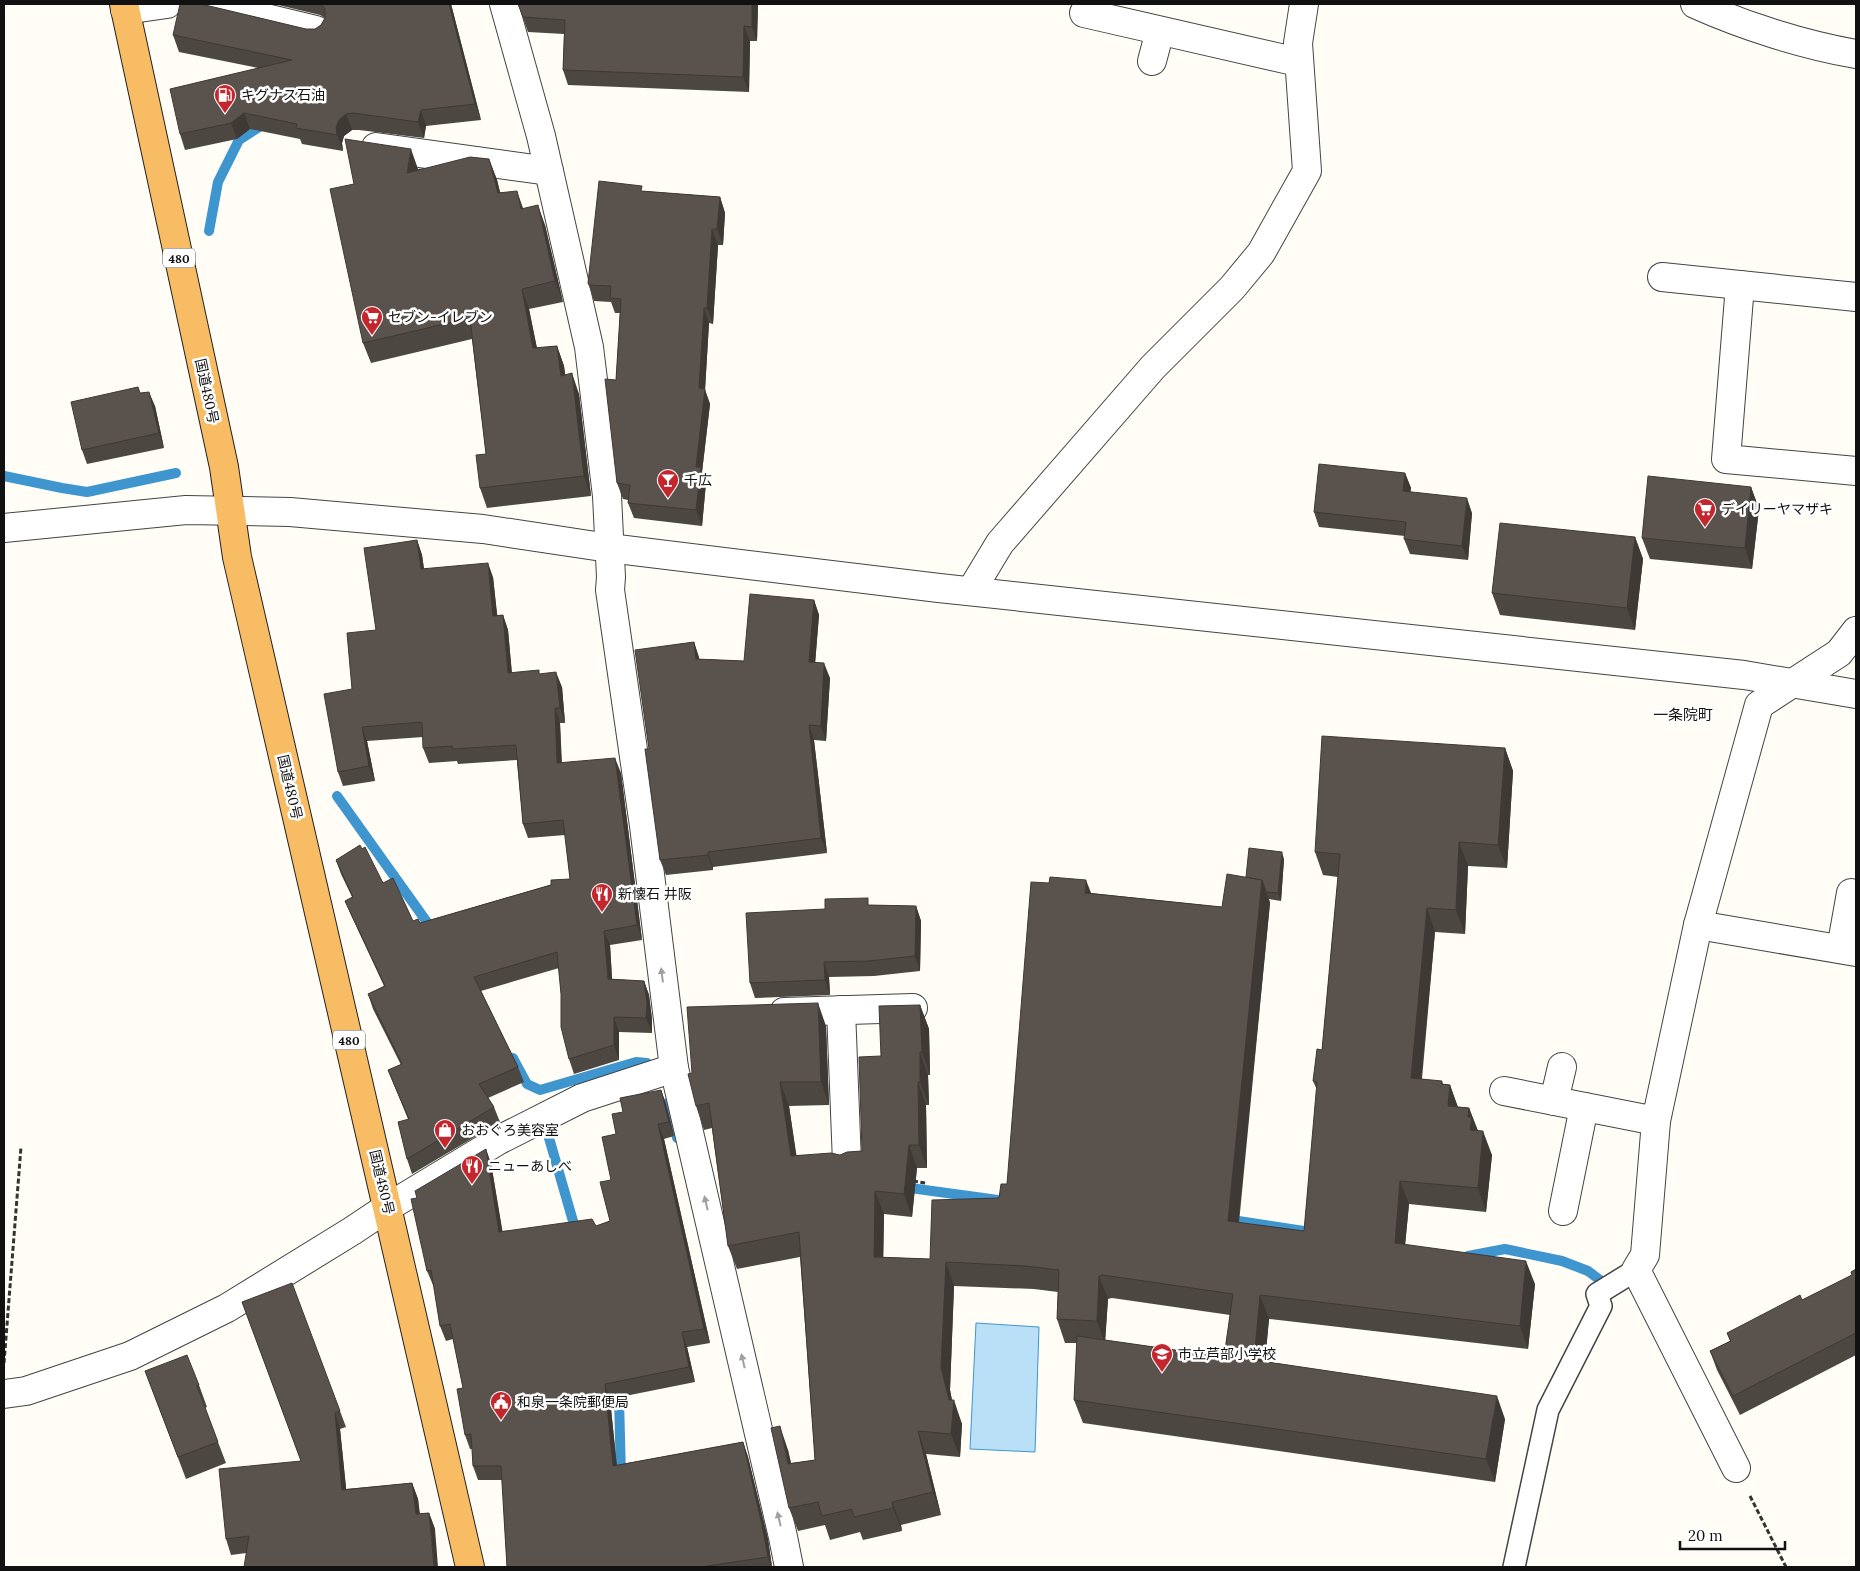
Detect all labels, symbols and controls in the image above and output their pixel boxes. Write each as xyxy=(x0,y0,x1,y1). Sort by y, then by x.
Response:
fuel station icon: キグナス石油 xyxy=(213,83,237,114)
place label: キグナス石油 xyxy=(241,86,325,104)
road number: 480 xyxy=(163,248,195,268)
supermarket icon: セブン-イレブン xyxy=(360,305,384,336)
place label: セブン-イレブン xyxy=(388,308,493,326)
street label: 国道480号 xyxy=(191,357,223,425)
bar icon: 千広 xyxy=(656,468,680,499)
place label: 千広 xyxy=(684,471,712,489)
supermarket icon: デイリーヤマザキ xyxy=(1693,497,1717,528)
place label: デイリーヤマザキ xyxy=(1721,500,1833,518)
district label: 一条院町 xyxy=(1653,705,1713,724)
street label: 国道480号 xyxy=(274,753,306,821)
restaurant icon: 新懐石 井阪 xyxy=(590,882,614,913)
place label: 新懐石 井阪 xyxy=(618,885,692,903)
one-way arrow xyxy=(658,967,666,983)
road number: 480 xyxy=(333,1030,365,1050)
shop icon: おおぐろ美容室 xyxy=(433,1118,457,1149)
place label: おおぐろ美容室 xyxy=(461,1121,559,1139)
street label: 国道480号 xyxy=(366,1148,398,1216)
restaurant icon: ニューあしべ xyxy=(460,1154,484,1185)
place label: ニューあしべ xyxy=(488,1157,572,1175)
one-way arrow xyxy=(702,1195,710,1210)
school or university icon: 市立芦部小学校 xyxy=(1150,1342,1174,1373)
place label: 市立芦部小学校 xyxy=(1178,1345,1276,1363)
one-way arrow xyxy=(739,1354,747,1369)
public building icon: 和泉一条院郵便局 xyxy=(489,1390,513,1421)
place label: 和泉一条院郵便局 xyxy=(517,1393,629,1411)
one-way arrow xyxy=(775,1512,783,1527)
scale bar xyxy=(1680,1518,1785,1550)
text: 20 m xyxy=(1688,1526,1723,1545)

